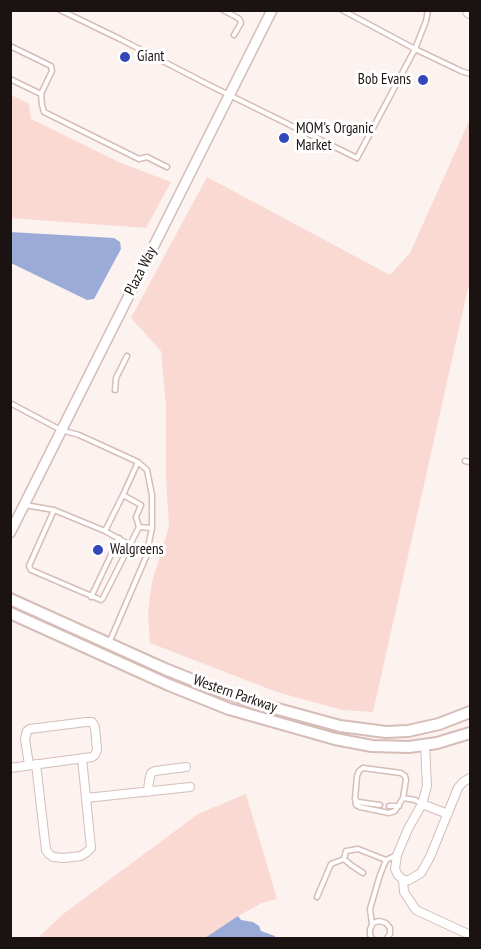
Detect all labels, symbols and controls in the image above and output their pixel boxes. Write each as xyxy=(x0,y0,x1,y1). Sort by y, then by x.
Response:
place label: Giant xyxy=(137,48,164,66)
marker: Giant xyxy=(118,50,132,64)
place label: Bob Evans xyxy=(358,71,411,89)
marker: Bob Evans xyxy=(416,73,430,87)
place label: MOM's Organic Market xyxy=(296,120,374,155)
marker: MOM's Organic Market xyxy=(277,131,291,145)
street label: Plaza Way xyxy=(121,244,161,298)
place label: Walgreens xyxy=(110,541,164,559)
marker: Walgreens xyxy=(91,543,105,557)
street label: Western Parkway xyxy=(191,671,279,717)

